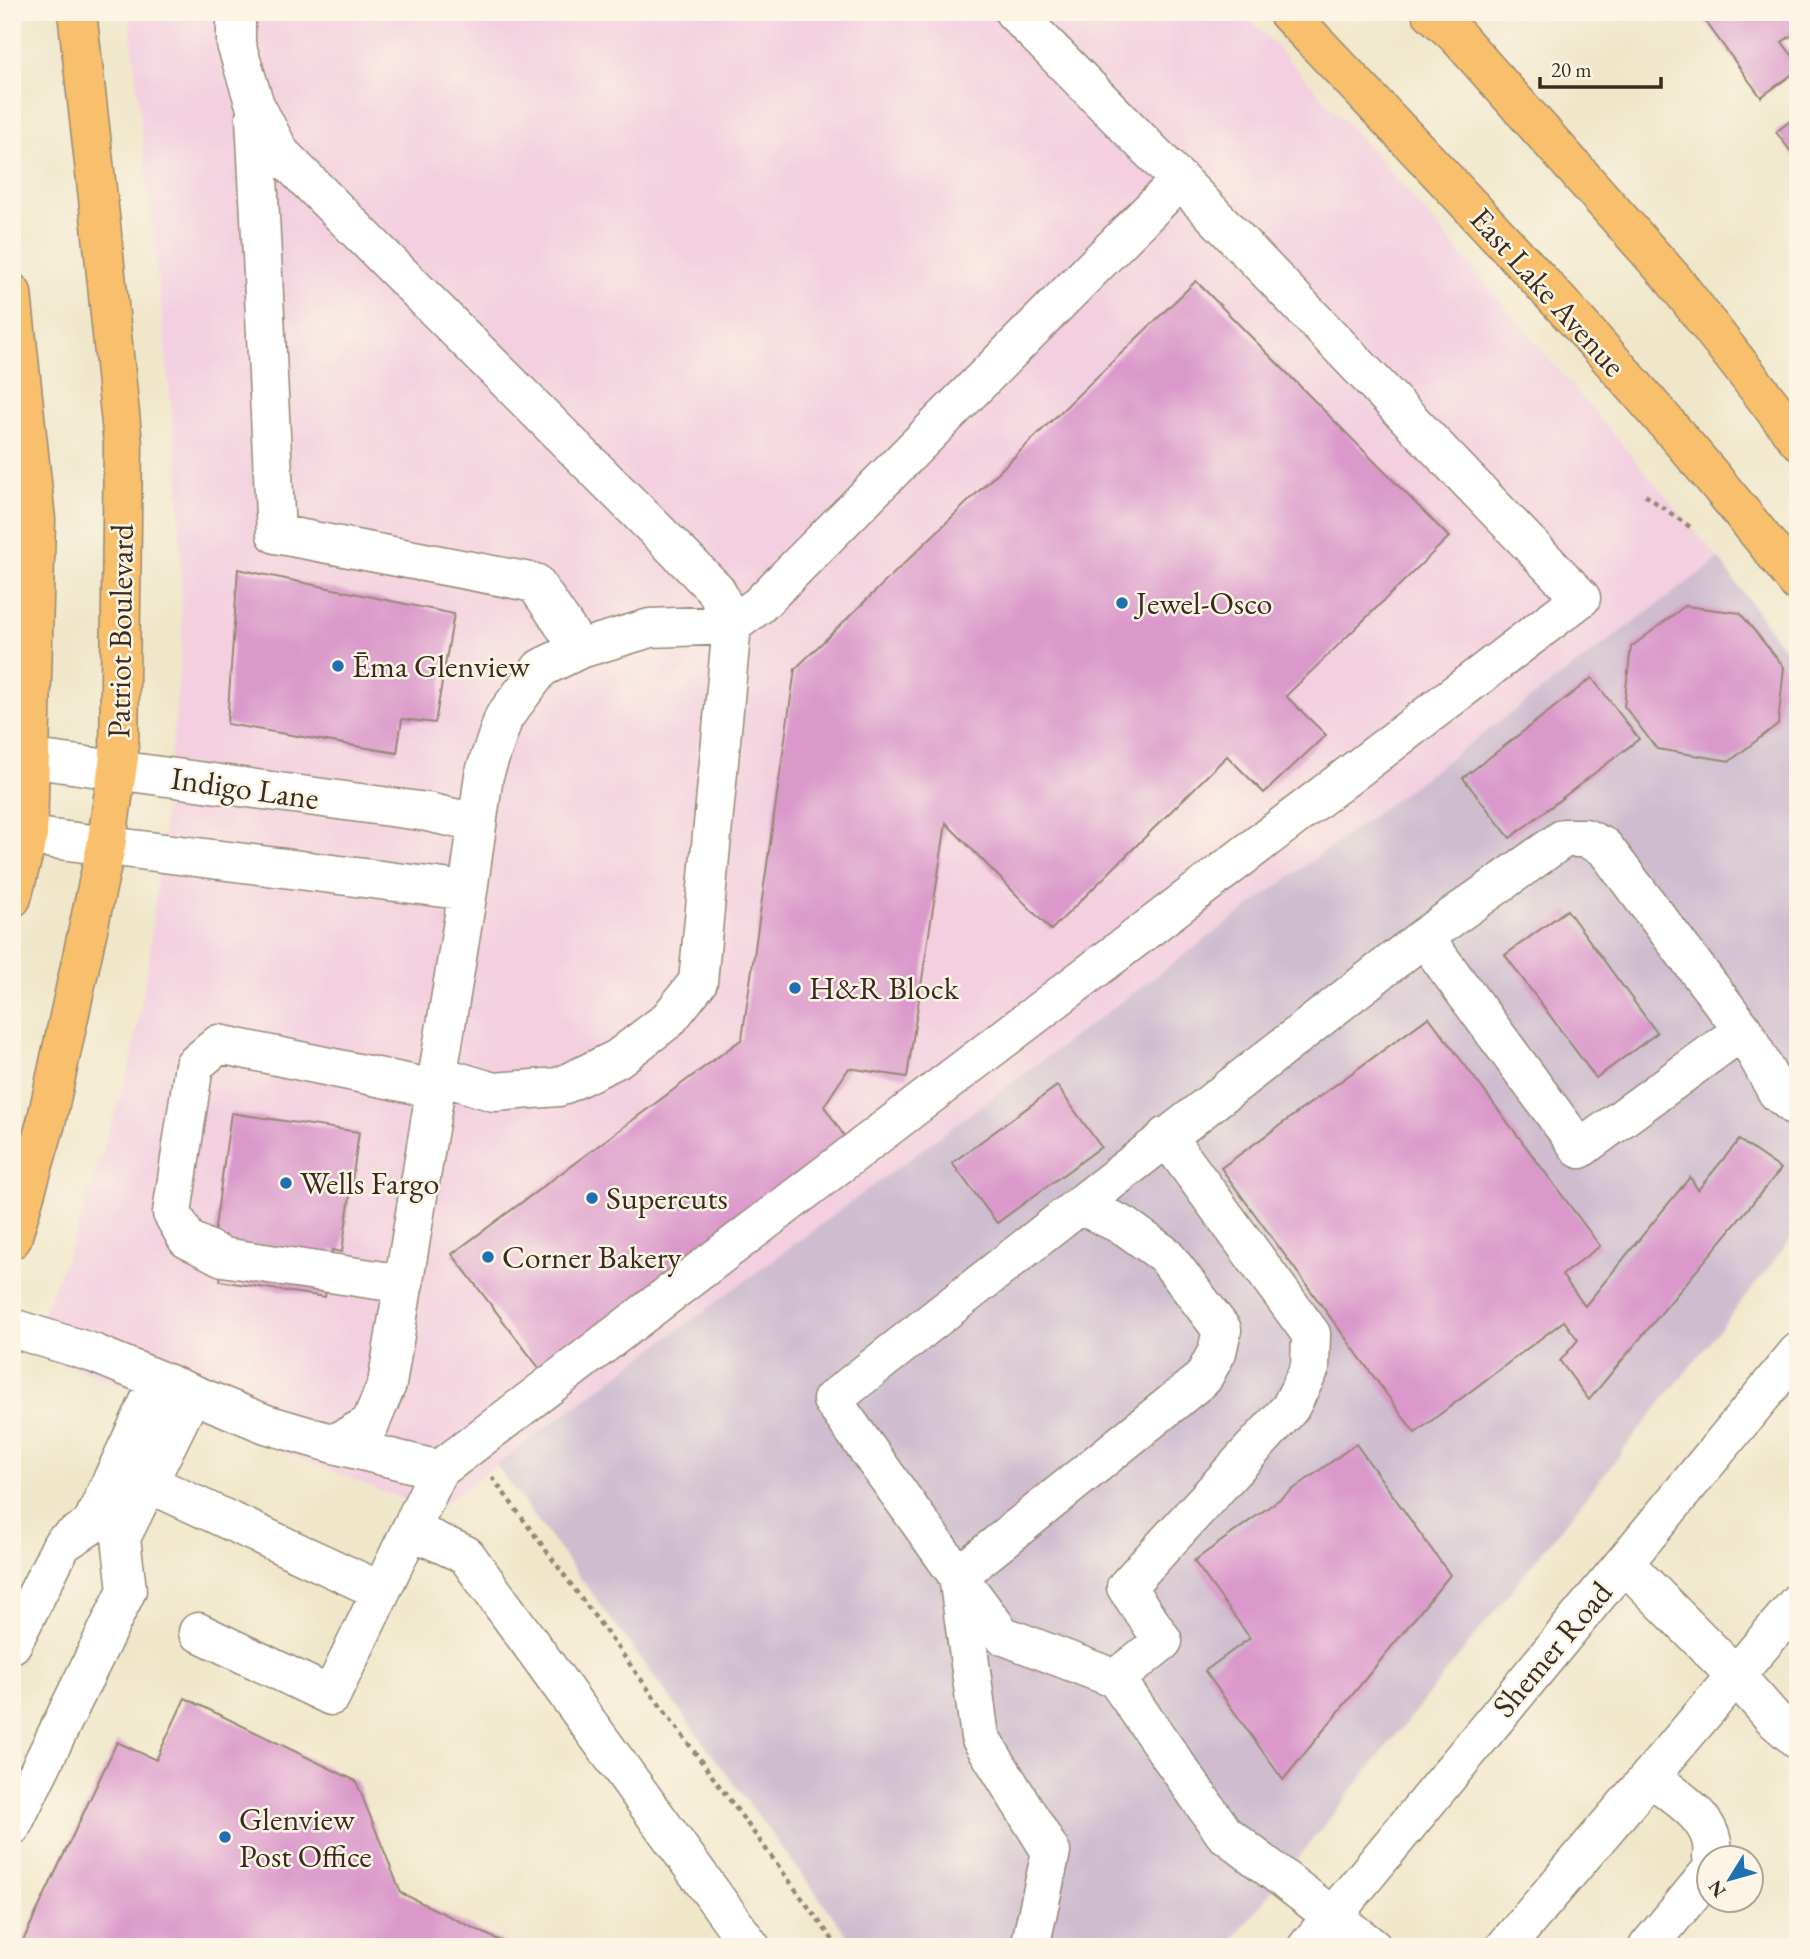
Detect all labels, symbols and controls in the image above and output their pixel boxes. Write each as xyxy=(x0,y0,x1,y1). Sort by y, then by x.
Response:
scale bar xyxy=(1540,46,1661,90)
text: 20 m xyxy=(1551,56,1592,83)
street label: East Lake Avenue xyxy=(1461,198,1635,386)
street label: Patriot Boulevard xyxy=(97,523,143,739)
place label: Jewel-Osco xyxy=(1133,582,1272,624)
marker: Jewel-Osco xyxy=(1114,595,1130,611)
place label: Ēma Glenview xyxy=(352,645,531,687)
marker: Ēma Glenview xyxy=(330,658,346,674)
street label: Indigo Lane xyxy=(168,757,322,819)
place label: H&R Block xyxy=(809,967,960,1009)
marker: H&R Block xyxy=(787,980,803,996)
place label: Wells Fargo xyxy=(300,1162,439,1204)
marker: Wells Fargo xyxy=(278,1175,294,1191)
place label: Supercuts xyxy=(606,1177,728,1219)
marker: Supercuts xyxy=(584,1190,600,1206)
place label: Corner Bakery xyxy=(502,1236,682,1278)
marker: Corner Bakery xyxy=(480,1249,496,1265)
street label: Shemer Road xyxy=(1483,1572,1622,1726)
place label: Glenview Post Office xyxy=(239,1798,372,1877)
marker: Glenview Post Office xyxy=(217,1829,233,1845)
north arrow xyxy=(1694,1843,1764,1913)
text: N xyxy=(1702,1875,1731,1903)

